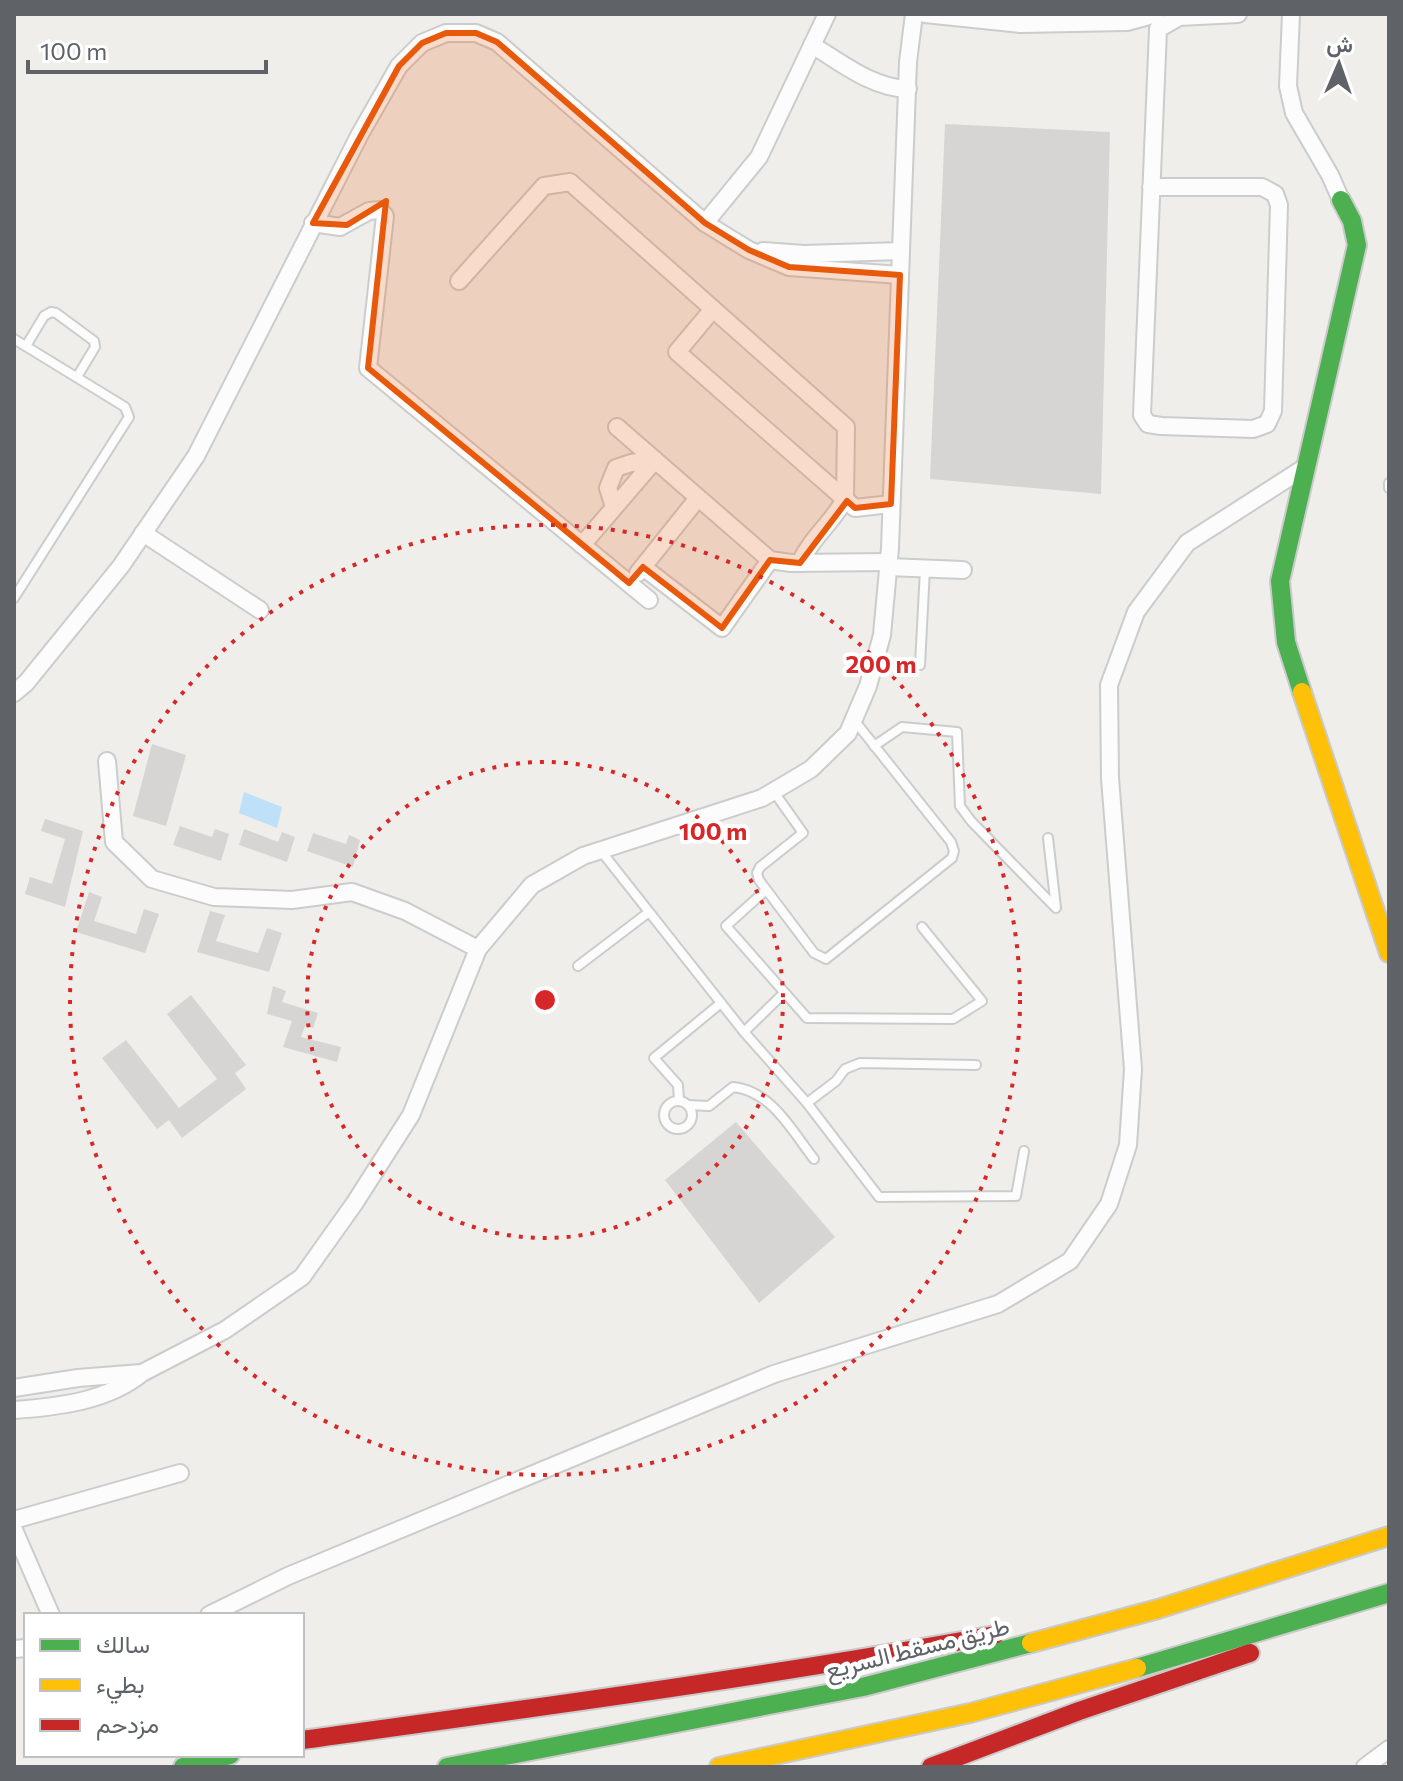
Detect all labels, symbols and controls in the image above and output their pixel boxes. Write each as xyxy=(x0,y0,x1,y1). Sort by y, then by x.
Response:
scale bar xyxy=(28,24,266,74)
north arrow xyxy=(1299,24,1379,104)
text: ش xyxy=(1326,30,1353,58)
text: 100 m xyxy=(40,36,107,65)
text: 200 m xyxy=(846,649,916,678)
text: 100 m xyxy=(679,816,747,845)
centre of rings xyxy=(531,986,559,1014)
street label: طريق مسقط السريع xyxy=(822,1610,1013,1688)
legend xyxy=(24,1613,304,1757)
text: سالك xyxy=(96,1629,150,1658)
text: بطيء xyxy=(96,1669,145,1704)
text: مزدحم xyxy=(96,1709,159,1741)

